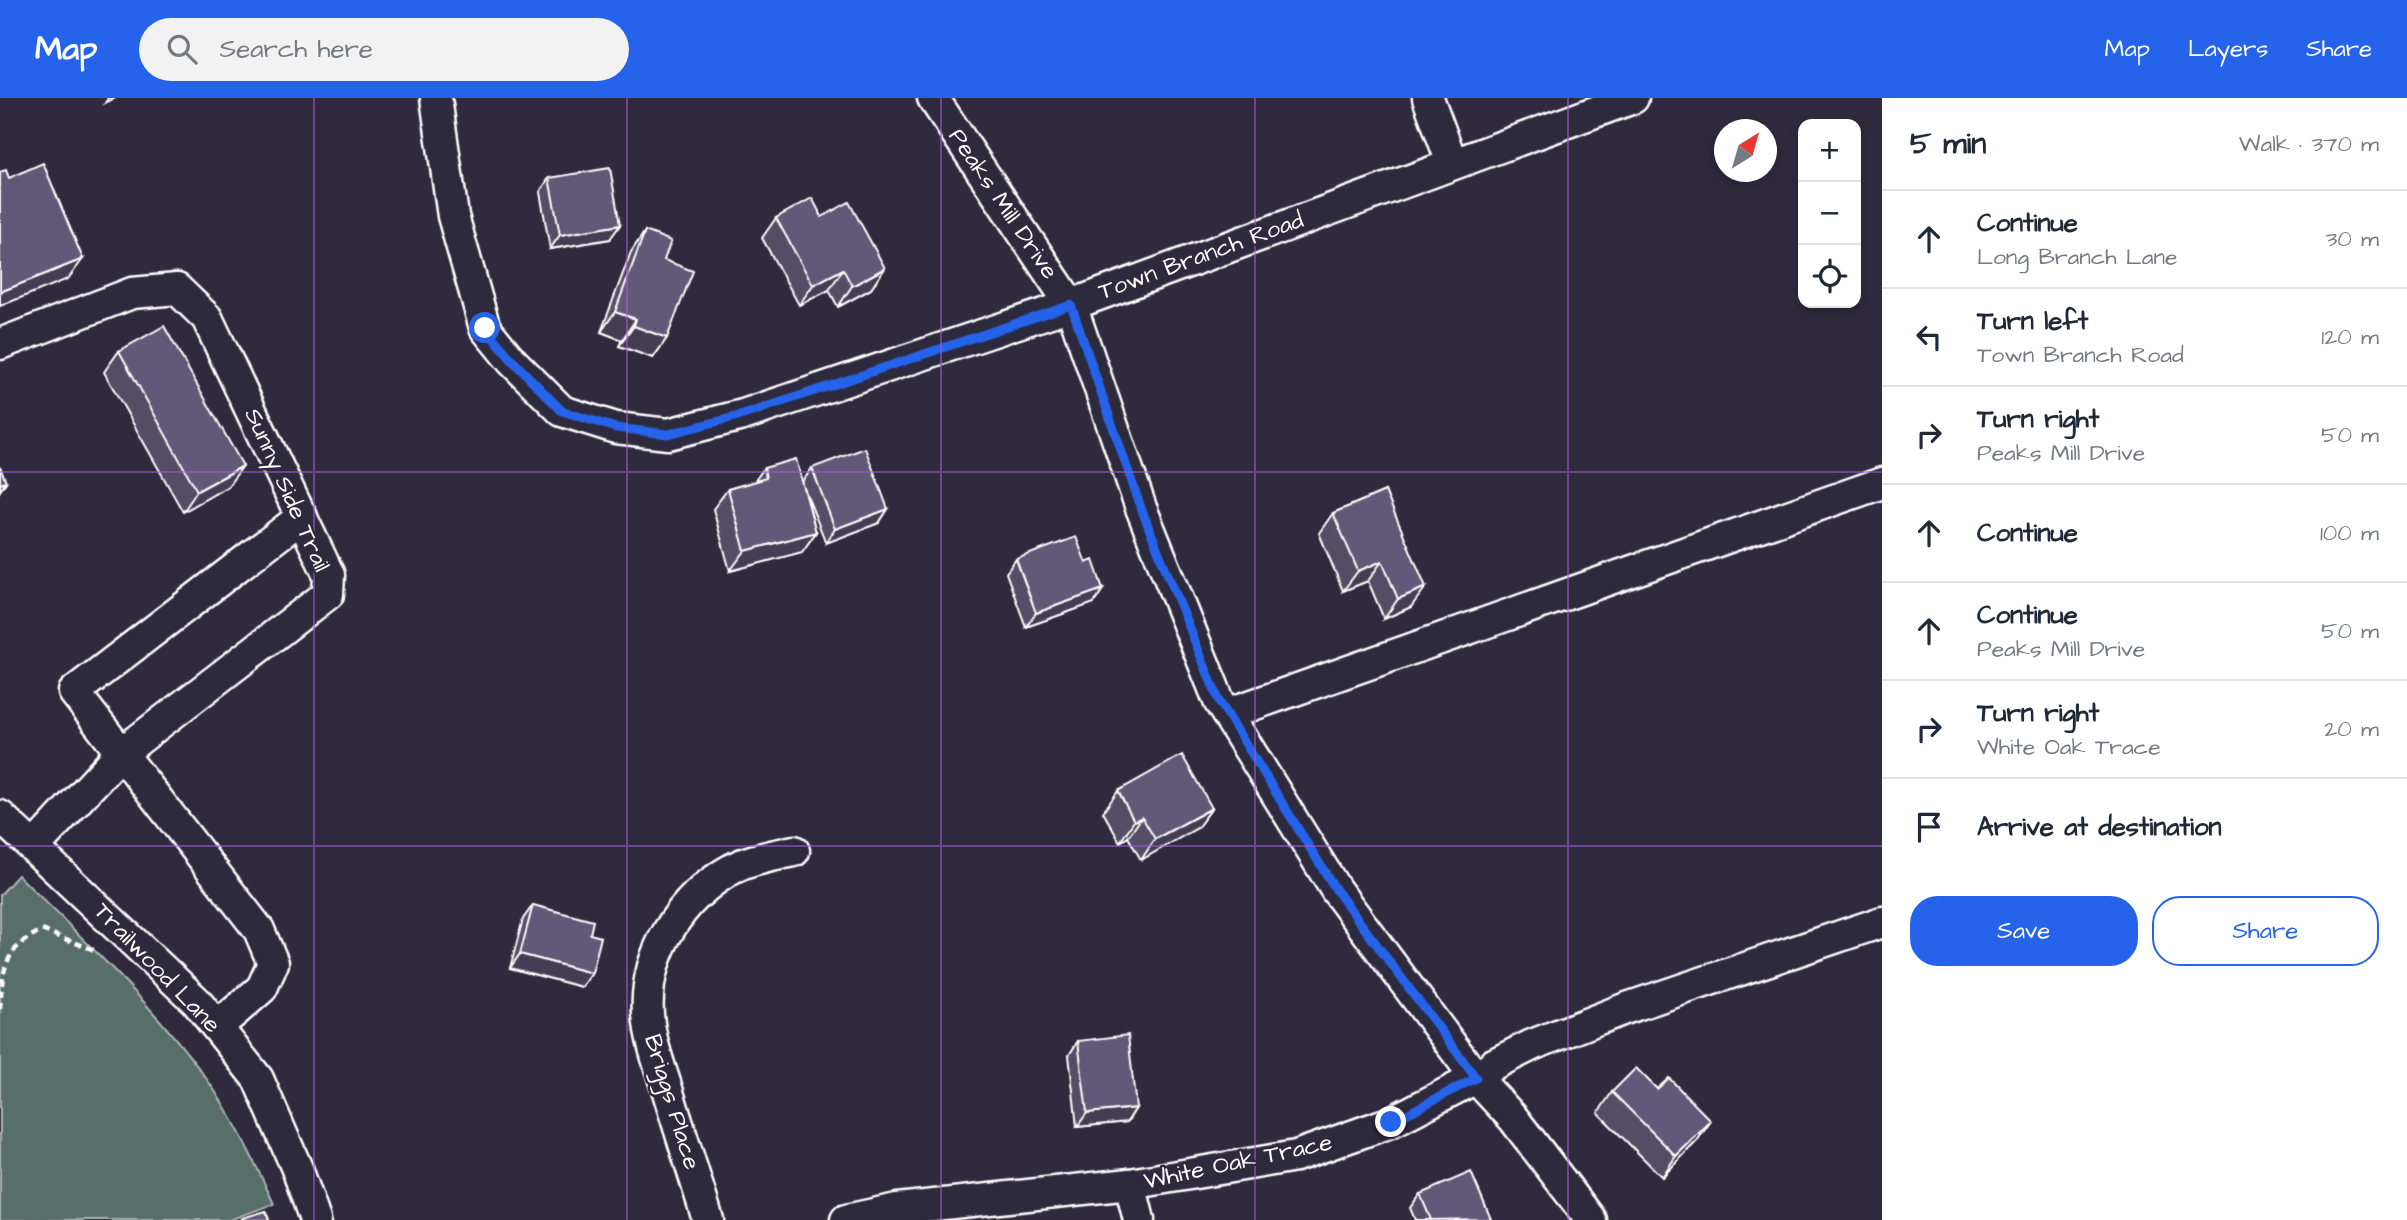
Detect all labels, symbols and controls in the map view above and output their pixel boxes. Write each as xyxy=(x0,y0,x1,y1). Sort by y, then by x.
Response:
search box xyxy=(139,18,629,81)
text: Map xyxy=(35,26,97,72)
icon: search xyxy=(163,30,201,68)
text: Search here xyxy=(219,31,373,67)
text: Map xyxy=(2105,32,2150,66)
text: Layers xyxy=(2188,32,2268,66)
text: Share xyxy=(2306,32,2372,66)
north arrow xyxy=(1714,119,1777,182)
map controls xyxy=(1798,119,1861,308)
button: + xyxy=(1798,119,1861,182)
street label: Peaks Mill Drive xyxy=(940,122,1066,286)
text: 5 min xyxy=(1910,123,1986,165)
text: Walk · 370 m xyxy=(2239,128,2379,160)
button: − xyxy=(1798,182,1861,245)
street label: Town Branch Road xyxy=(1094,203,1308,309)
text: Continue xyxy=(1977,205,2078,241)
icon: ahead xyxy=(1910,220,1948,258)
text: 30 m xyxy=(2326,223,2379,255)
text: Long Branch Lane xyxy=(1977,241,2177,273)
button: locate xyxy=(1798,245,1861,308)
text: Turn left xyxy=(1977,303,2088,339)
route start xyxy=(469,312,500,343)
icon: left xyxy=(1910,318,1948,356)
text: 120 m xyxy=(2321,321,2379,353)
text: Town Branch Road xyxy=(1977,339,2184,371)
text: Turn right xyxy=(1977,401,2099,437)
street label: Sunny Side Trail xyxy=(235,403,338,578)
icon: right xyxy=(1910,416,1948,454)
text: 50 m xyxy=(2321,419,2379,451)
text: Peaks Mill Drive xyxy=(1977,437,2145,469)
icon: ahead xyxy=(1910,514,1948,552)
text: Continue xyxy=(1977,515,2078,551)
text: 100 m xyxy=(2320,517,2379,549)
text: Continue xyxy=(1977,597,2078,633)
icon: ahead xyxy=(1910,612,1948,650)
text: 50 m xyxy=(2321,615,2379,647)
text: Peaks Mill Drive xyxy=(1977,633,2145,665)
text: Turn right xyxy=(1977,695,2099,731)
icon: right xyxy=(1910,710,1948,748)
text: 20 m xyxy=(2324,713,2379,745)
text: White Oak Trace xyxy=(1977,731,2161,763)
icon: arrive xyxy=(1910,808,1948,846)
text: Arrive at destination xyxy=(1977,809,2222,845)
street label: Trailwood Lane xyxy=(86,895,228,1041)
button: Save xyxy=(1910,896,2138,966)
button: Share xyxy=(2152,896,2379,966)
street label: Briggs Place xyxy=(634,1030,709,1174)
route end xyxy=(1375,1106,1406,1137)
street label: White Oak Trace xyxy=(1141,1125,1335,1199)

